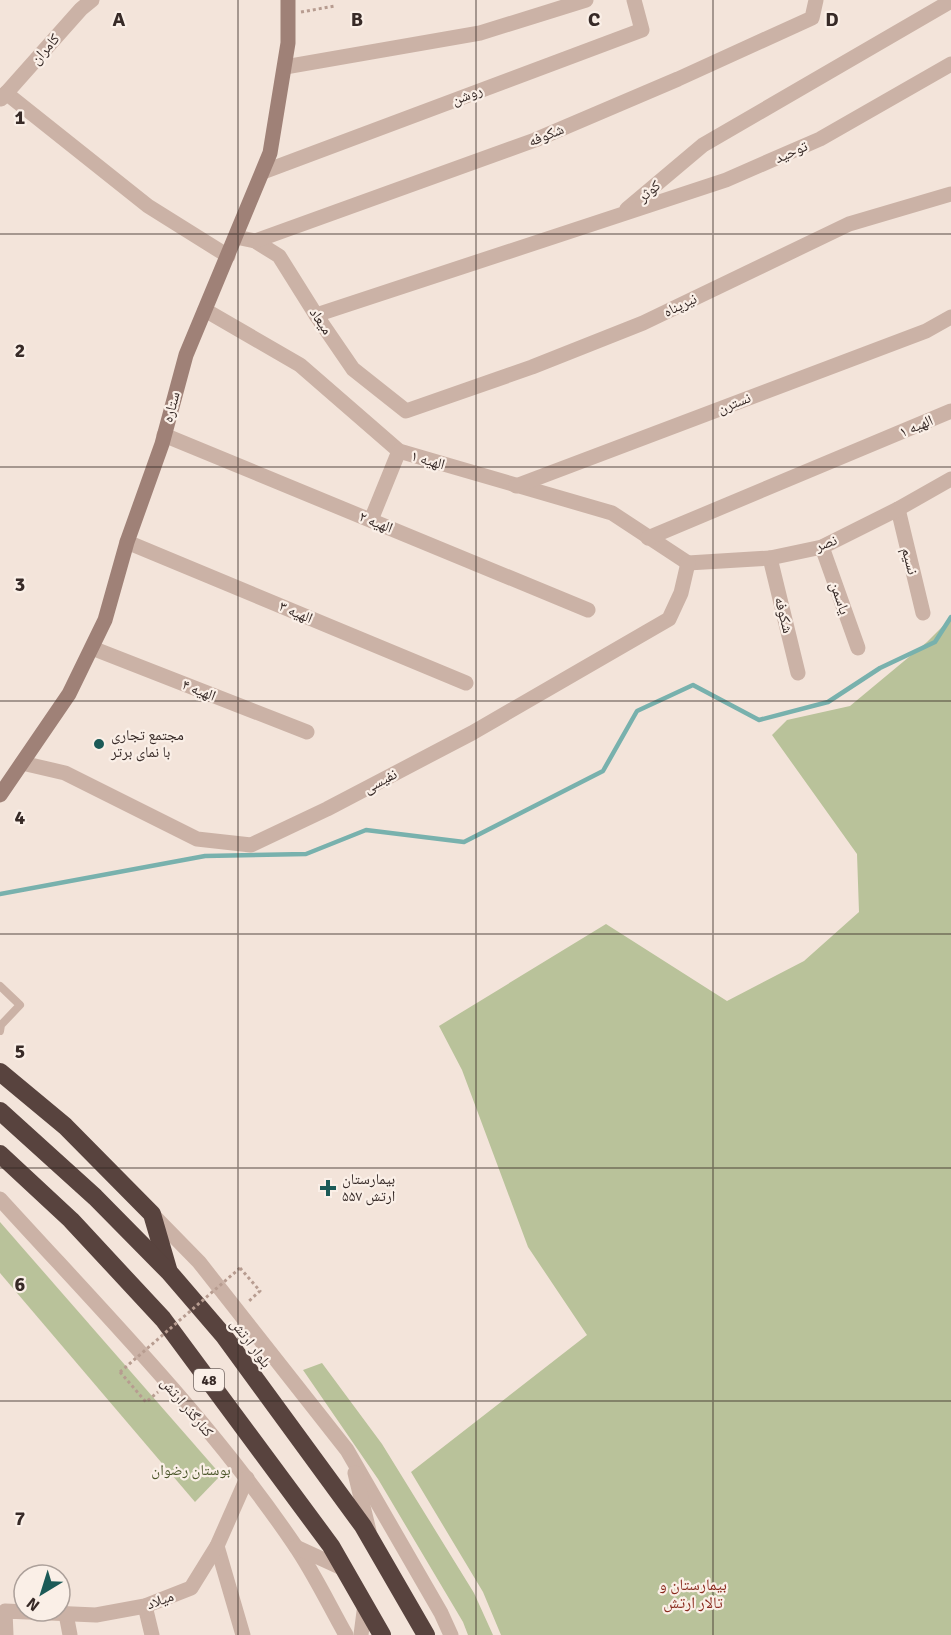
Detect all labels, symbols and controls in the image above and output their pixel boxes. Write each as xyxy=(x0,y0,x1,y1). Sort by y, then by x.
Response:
text: A xyxy=(113,7,126,32)
text: B xyxy=(351,7,363,32)
text: C xyxy=(588,7,600,32)
text: D xyxy=(825,7,839,32)
street label: کامران xyxy=(27,30,64,69)
street label: روشن xyxy=(449,81,485,110)
text: 1 xyxy=(15,105,26,130)
street label: شکوفه xyxy=(526,120,567,150)
street label: توحید xyxy=(772,137,811,167)
street label: کوثر xyxy=(633,176,664,206)
street label: نیرپناه xyxy=(660,289,700,321)
street label: میعاد xyxy=(306,304,337,338)
text: 2 xyxy=(15,338,25,363)
street label: نسترن xyxy=(715,388,754,418)
street label: ستاره xyxy=(158,390,184,424)
street label: الهیه ۱ xyxy=(897,411,935,441)
street label: الهیه ۱ xyxy=(409,447,447,473)
street label: الهیه ۲ xyxy=(357,507,395,537)
street label: نصر xyxy=(812,531,839,556)
street label: نسیم xyxy=(897,546,922,577)
text: 3 xyxy=(15,572,25,597)
street label: یاسمن xyxy=(825,579,854,618)
street label: شکوفه xyxy=(771,595,797,635)
street label: الهیه ۳ xyxy=(277,597,315,627)
street label: الهیه ۴ xyxy=(180,675,218,705)
place label: مجتمع تجاری با نمای برتر xyxy=(110,726,184,762)
marker: مجتمع تجاری با نمای برتر xyxy=(92,737,106,751)
street label: نفیسی xyxy=(360,765,400,798)
text: 4 xyxy=(15,805,26,830)
text: 5 xyxy=(15,1039,25,1064)
place label: بیمارستان ۵۵۷ ارتش xyxy=(342,1170,395,1206)
marker: بیمارستان ۵۵۷ ارتش xyxy=(319,1179,337,1197)
text: 6 xyxy=(15,1272,26,1297)
street label: بلوار ارتش xyxy=(226,1315,275,1372)
road number: 48 xyxy=(194,1369,224,1391)
street label: کنارگذر ارتش xyxy=(156,1373,217,1441)
park label: بوستان رضوان xyxy=(151,1461,231,1480)
text: 7 xyxy=(15,1506,26,1531)
north arrow xyxy=(12,1563,72,1623)
district label: بیمارستان و تالار ارتش xyxy=(659,1575,727,1613)
street label: میلاد xyxy=(144,1587,176,1613)
text: N xyxy=(23,1593,44,1615)

